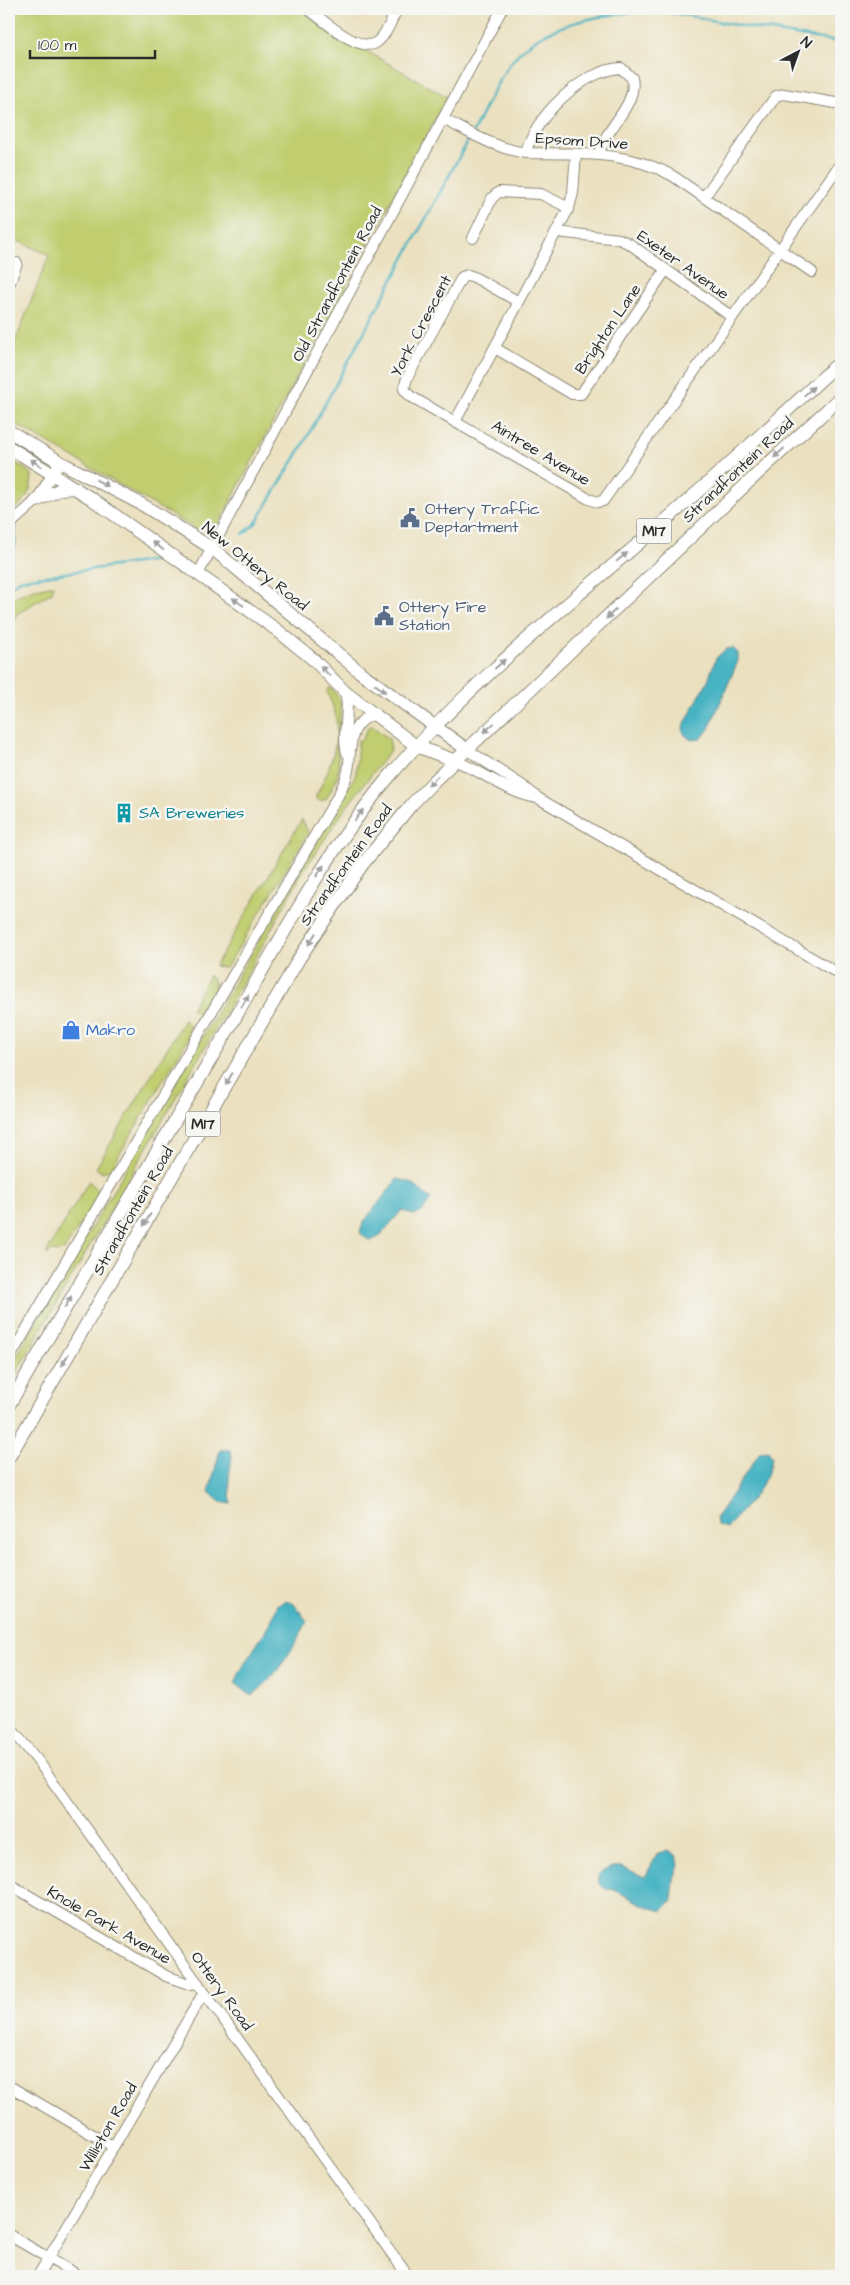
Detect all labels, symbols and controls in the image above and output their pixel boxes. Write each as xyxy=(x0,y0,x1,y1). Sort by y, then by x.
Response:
scale bar xyxy=(30,28,155,60)
north arrow xyxy=(772,28,822,78)
text: N xyxy=(796,33,816,54)
text: 100 m xyxy=(38,35,77,56)
street label: Epsom Drive xyxy=(535,127,629,155)
street label: Old Strandfontein Road xyxy=(287,202,387,366)
street label: Exeter Avenue xyxy=(632,225,734,305)
street label: York Crescent xyxy=(385,271,457,381)
street label: Brighton Lane xyxy=(570,279,647,379)
one-way arrow xyxy=(803,385,815,397)
street label: Strandfontein Road xyxy=(677,412,799,528)
street label: Aintree Avenue xyxy=(487,415,595,491)
one-way arrow xyxy=(773,448,786,459)
one-way arrow xyxy=(29,459,42,468)
one-way arrow xyxy=(95,478,108,487)
place label: Ottery Traffic Deptartment xyxy=(425,498,540,538)
public building icon: Ottery Traffic Deptartment xyxy=(399,507,421,529)
street label: New Ottery Road xyxy=(197,516,313,617)
road number: M17 xyxy=(636,518,672,544)
one-way arrow xyxy=(152,540,165,551)
one-way arrow xyxy=(615,551,628,562)
place label: Ottery Fire Station xyxy=(399,596,487,636)
one-way arrow xyxy=(231,597,244,607)
public building icon: Ottery Fire Station xyxy=(373,605,395,627)
one-way arrow xyxy=(605,608,617,620)
one-way arrow xyxy=(494,659,507,670)
one-way arrow xyxy=(319,665,331,677)
one-way arrow xyxy=(373,683,387,693)
one-way arrow xyxy=(483,722,495,734)
one-way arrow xyxy=(427,775,439,787)
street label: Strandfontein Road xyxy=(294,800,398,930)
building icon: SA Breweries xyxy=(113,802,135,824)
place label: SA Breweries xyxy=(139,802,244,824)
one-way arrow xyxy=(354,808,364,822)
one-way arrow xyxy=(315,865,324,878)
one-way arrow xyxy=(307,933,316,946)
one-way arrow xyxy=(240,995,249,1008)
shop icon: Makro xyxy=(60,1019,82,1041)
place label: Makro xyxy=(86,1019,135,1041)
one-way arrow xyxy=(225,1072,233,1087)
road number: M17 xyxy=(186,1112,220,1136)
street label: Strandfontein Road xyxy=(87,1143,179,1279)
one-way arrow xyxy=(143,1213,152,1226)
one-way arrow xyxy=(64,1296,73,1309)
one-way arrow xyxy=(61,1354,70,1367)
street label: Knole Park Avenue xyxy=(43,1881,175,1970)
street label: Ottery Road xyxy=(185,1947,258,2036)
street label: Williston Road xyxy=(74,2078,142,2176)

